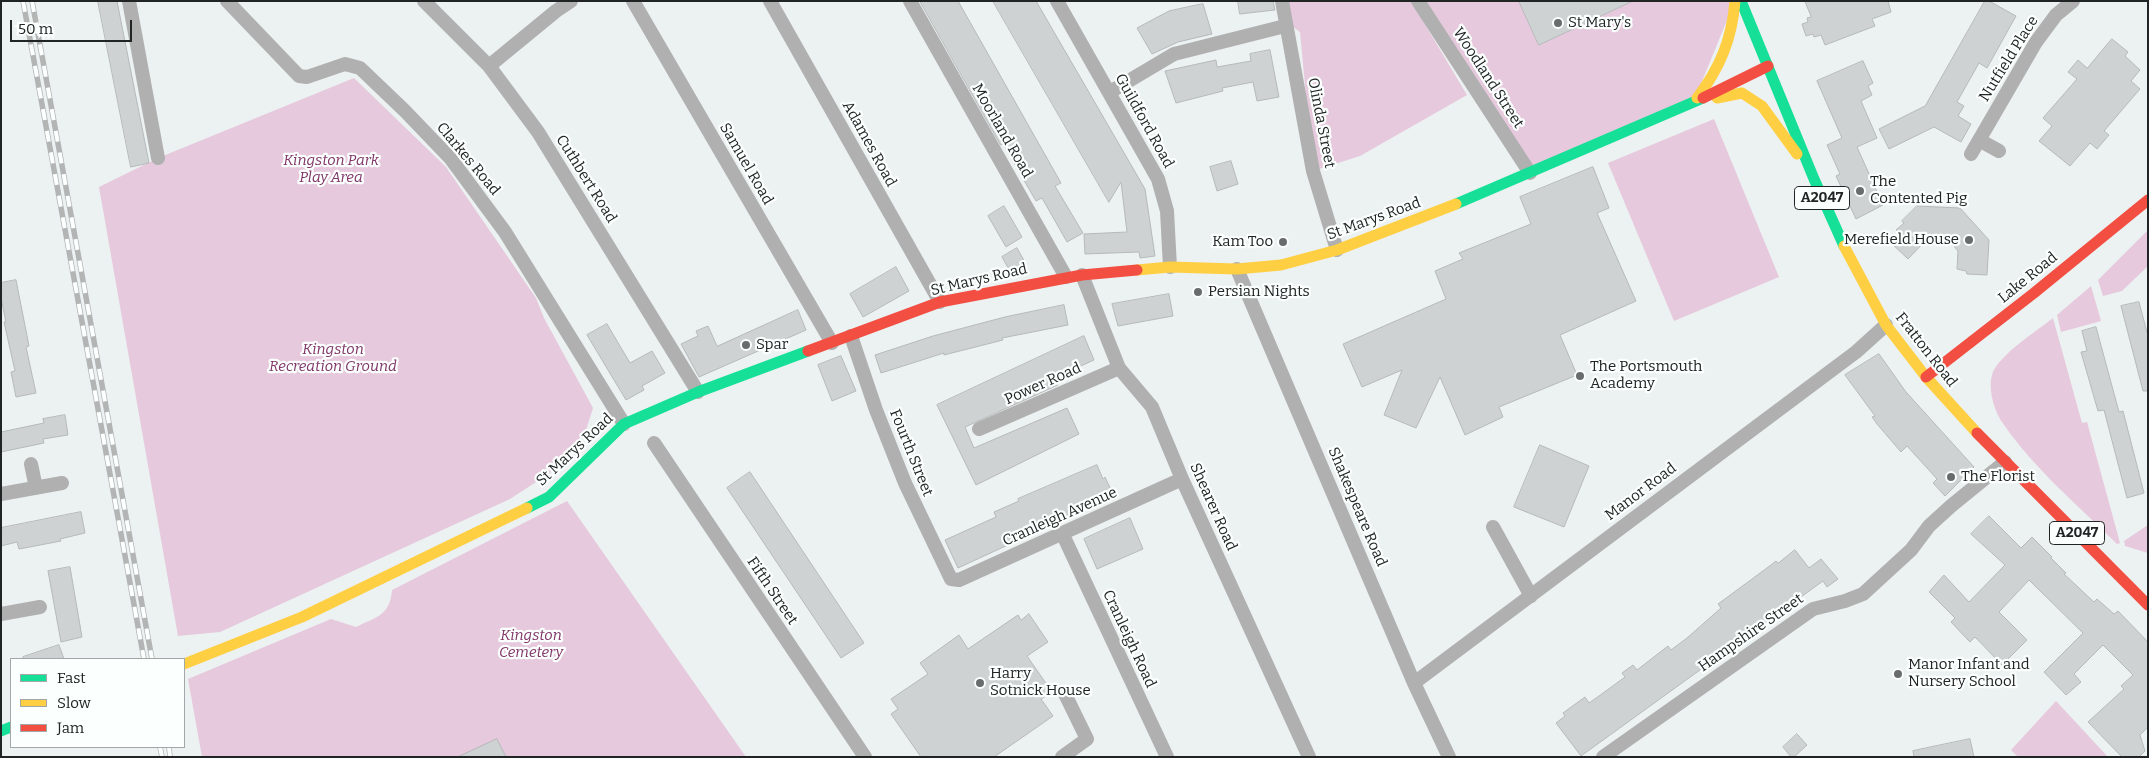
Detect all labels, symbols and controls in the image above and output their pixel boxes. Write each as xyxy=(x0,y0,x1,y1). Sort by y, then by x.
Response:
scale bar xyxy=(12,10,135,42)
street label: Nutfield Place xyxy=(1976,13,2042,105)
place label: St Mary's xyxy=(1568,14,1631,32)
marker: St Mary's xyxy=(1552,17,1564,29)
text: 50 m xyxy=(18,20,53,38)
street label: Woodland Street xyxy=(1449,24,1527,132)
street label: Guildford Road xyxy=(1111,71,1177,171)
street label: Olinda Street xyxy=(1303,76,1339,170)
street label: Moorland Road xyxy=(968,81,1036,181)
street label: Adames Road xyxy=(838,98,900,190)
street label: Clarkes Road xyxy=(432,119,504,199)
street label: Samuel Road xyxy=(715,120,777,208)
street label: Cuthbert Road xyxy=(552,132,620,226)
park label: Kingston Park Play Area xyxy=(283,152,379,187)
place label: The Contented Pig xyxy=(1870,173,1967,208)
marker: The Contented Pig xyxy=(1854,185,1866,197)
road number: A2047 xyxy=(1794,187,1850,210)
street label: St Marys Road xyxy=(1325,194,1423,244)
place label: Merefield House xyxy=(1844,231,1959,249)
place label: Kam Too xyxy=(1212,233,1273,251)
marker: Merefield House xyxy=(1963,234,1975,246)
marker: Kam Too xyxy=(1277,236,1289,248)
street label: Lake Road xyxy=(1995,249,2061,307)
street label: St Marys Road xyxy=(929,260,1029,300)
place label: Persian Nights xyxy=(1208,283,1310,301)
marker: Persian Nights xyxy=(1192,286,1204,298)
street label: Fratton Road xyxy=(1891,309,1961,391)
place label: Spar xyxy=(756,336,788,354)
marker: Spar xyxy=(740,339,752,351)
park label: Kingston Recreation Ground xyxy=(269,341,397,376)
place label: The Portsmouth Academy xyxy=(1590,358,1702,393)
street label: Power Road xyxy=(1002,359,1084,409)
marker: The Portsmouth Academy xyxy=(1574,370,1586,382)
street label: Fourth Street xyxy=(885,407,937,499)
street label: St Marys Road xyxy=(533,410,617,490)
street label: Shakespeare Road xyxy=(1324,445,1390,569)
street label: Manor Road xyxy=(1602,459,1680,525)
street label: Shearer Road xyxy=(1186,460,1240,554)
place label: The Florist xyxy=(1961,468,2035,486)
marker: The Florist xyxy=(1945,471,1957,483)
street label: Cranleigh Avenue xyxy=(1000,484,1120,550)
road number: A2047 xyxy=(2050,522,2104,544)
street label: Fifth Street xyxy=(743,554,801,628)
street label: Cranleigh Road xyxy=(1098,587,1160,691)
street label: Hampshire Street xyxy=(1695,590,1807,676)
park label: Kingston Cemetery xyxy=(499,627,563,662)
place label: Manor Infant and Nursery School xyxy=(1908,656,2030,691)
legend xyxy=(10,658,185,748)
place label: Harry Sotnick House xyxy=(990,665,1091,700)
marker: Manor Infant and Nursery School xyxy=(1892,668,1904,680)
text: Fast xyxy=(57,669,86,687)
marker: Harry Sotnick House xyxy=(974,677,986,689)
text: Slow xyxy=(57,694,91,712)
text: Jam xyxy=(57,719,84,737)

